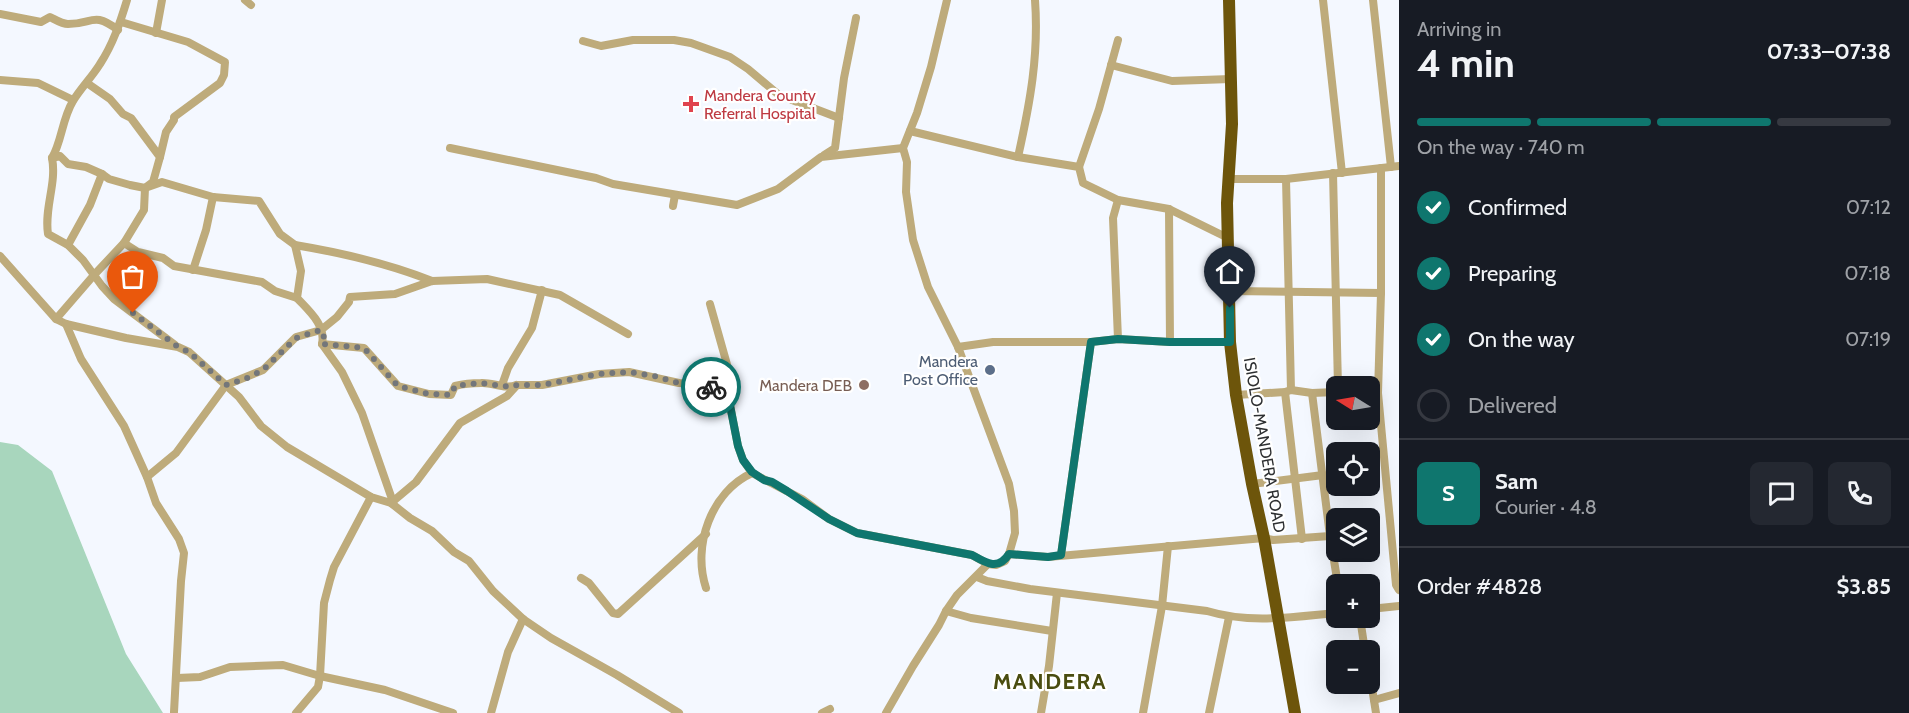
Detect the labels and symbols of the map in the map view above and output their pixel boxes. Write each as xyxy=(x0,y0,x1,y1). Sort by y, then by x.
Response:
place label: Mandera County Referral Hospital xyxy=(704,86,816,123)
marker: Mandera County Referral Hospital xyxy=(682,95,700,113)
pin xyxy=(1204,246,1255,308)
pin xyxy=(107,251,158,313)
place label: Mandera Post Office xyxy=(903,352,978,389)
street label: ISIOLO-MANDERA ROAD xyxy=(1240,356,1289,534)
courier xyxy=(681,357,741,417)
marker: Mandera Post Office xyxy=(983,363,997,377)
place label: Mandera DEB xyxy=(759,376,852,395)
north arrow xyxy=(1326,376,1380,430)
marker: Mandera DEB xyxy=(857,378,871,392)
district label: MANDERA xyxy=(993,668,1107,695)

